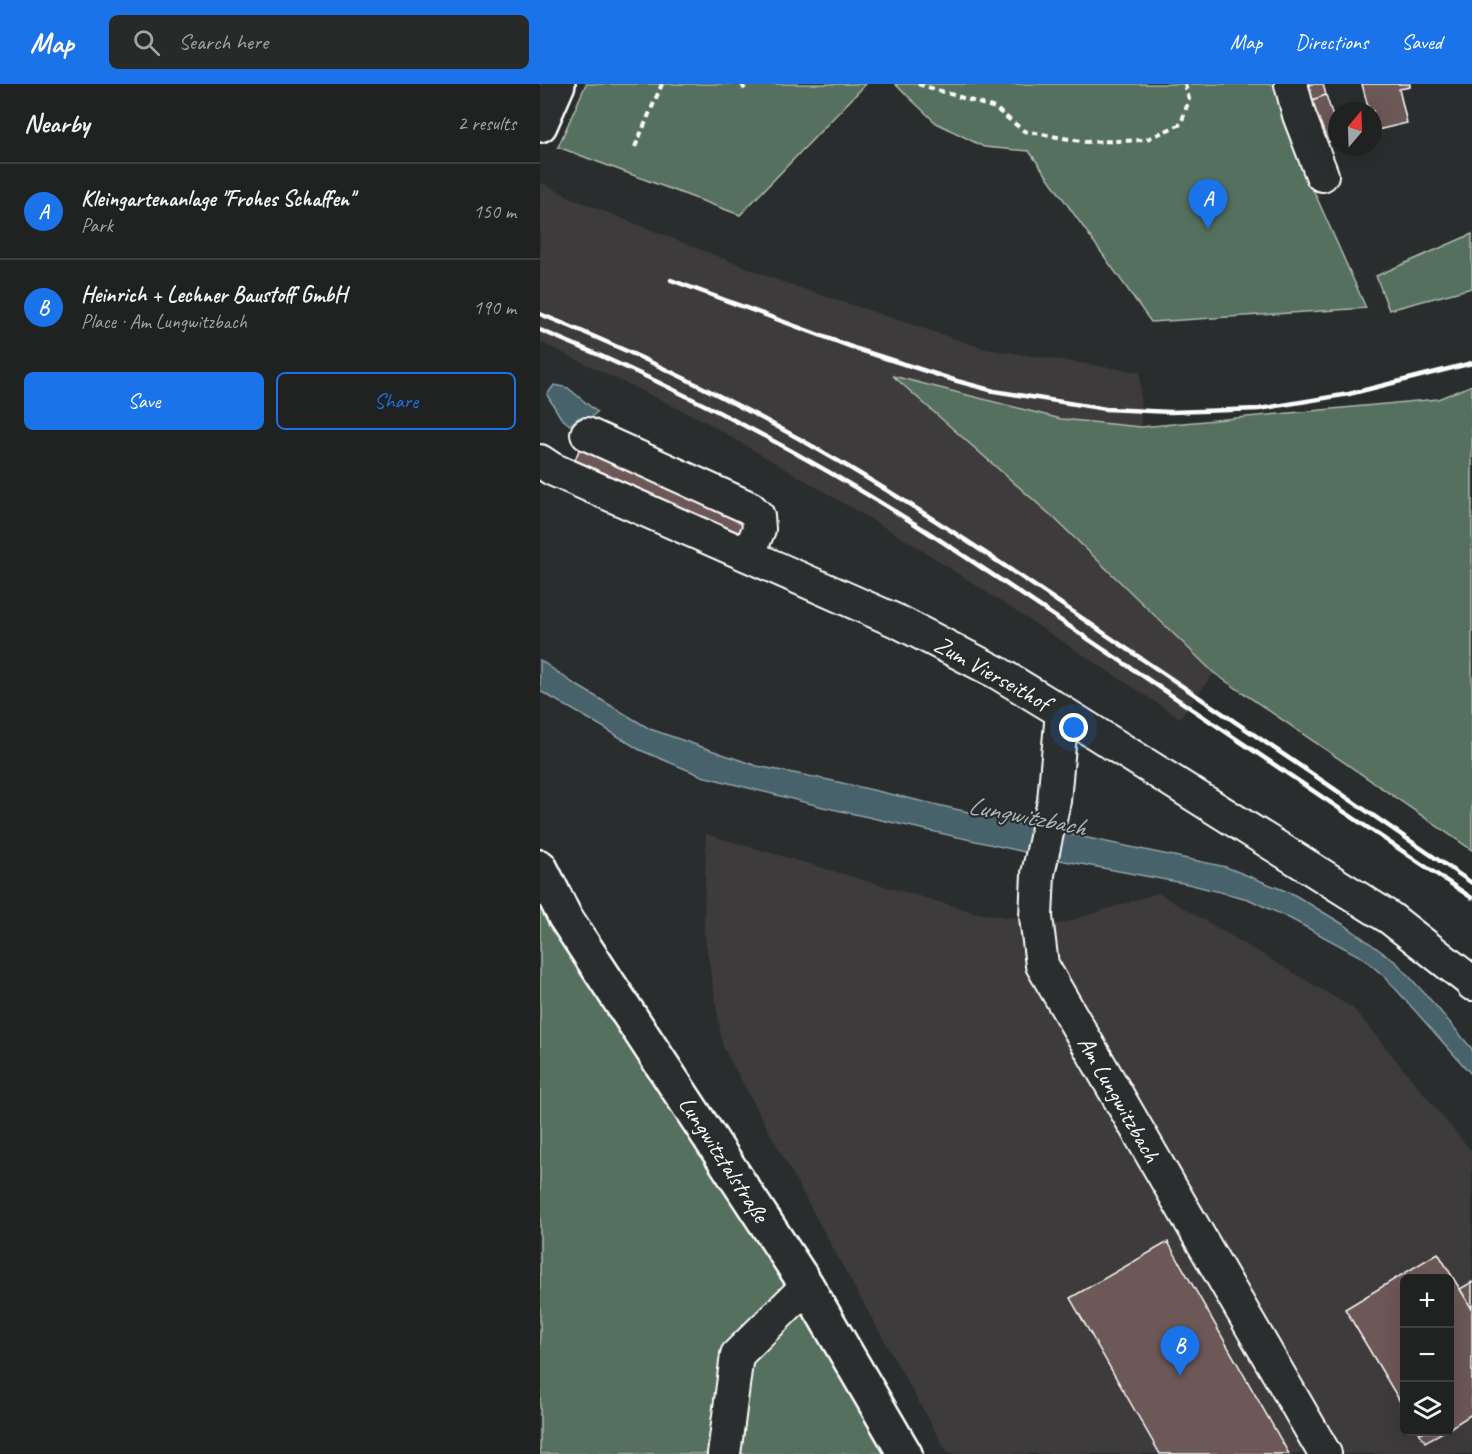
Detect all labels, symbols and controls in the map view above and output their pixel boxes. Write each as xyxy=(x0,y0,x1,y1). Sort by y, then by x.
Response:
search box xyxy=(109,15,529,69)
text: Map xyxy=(30,25,73,60)
icon: search xyxy=(130,26,163,59)
text: Search here xyxy=(178,28,268,56)
text: Map xyxy=(1230,29,1262,55)
text: Directions xyxy=(1295,29,1368,55)
text: Saved xyxy=(1401,29,1442,55)
north arrow xyxy=(1328,102,1382,156)
text: Nearby xyxy=(24,107,89,140)
text: 2 results xyxy=(457,111,516,136)
pin: A xyxy=(1188,180,1228,229)
text: Kleingartenanlage "Frohes Schaffen" xyxy=(81,185,354,213)
text: A xyxy=(38,199,49,224)
text: 150 m xyxy=(473,199,516,224)
text: Park xyxy=(81,213,113,238)
text: Heinrich + Lechner Baustoff GmbH xyxy=(81,281,347,309)
text: B xyxy=(38,295,49,320)
text: 190 m xyxy=(473,295,516,320)
text: Place · Am Lungwitzbach xyxy=(81,309,247,334)
button: Save xyxy=(24,372,264,430)
button: Share xyxy=(276,372,516,430)
street label: Zum Vierseithof xyxy=(929,629,1060,720)
your location xyxy=(1059,713,1088,742)
water label: Lungwitzbach xyxy=(966,788,1091,844)
street label: Am Lungwitzbach xyxy=(1071,1031,1168,1168)
street label: Lungwitztalstraße xyxy=(672,1090,777,1229)
map controls xyxy=(1400,1274,1454,1436)
button: + xyxy=(1400,1274,1454,1328)
pin: B xyxy=(1160,1326,1200,1376)
button: − xyxy=(1400,1328,1454,1382)
button: layers xyxy=(1400,1382,1454,1436)

